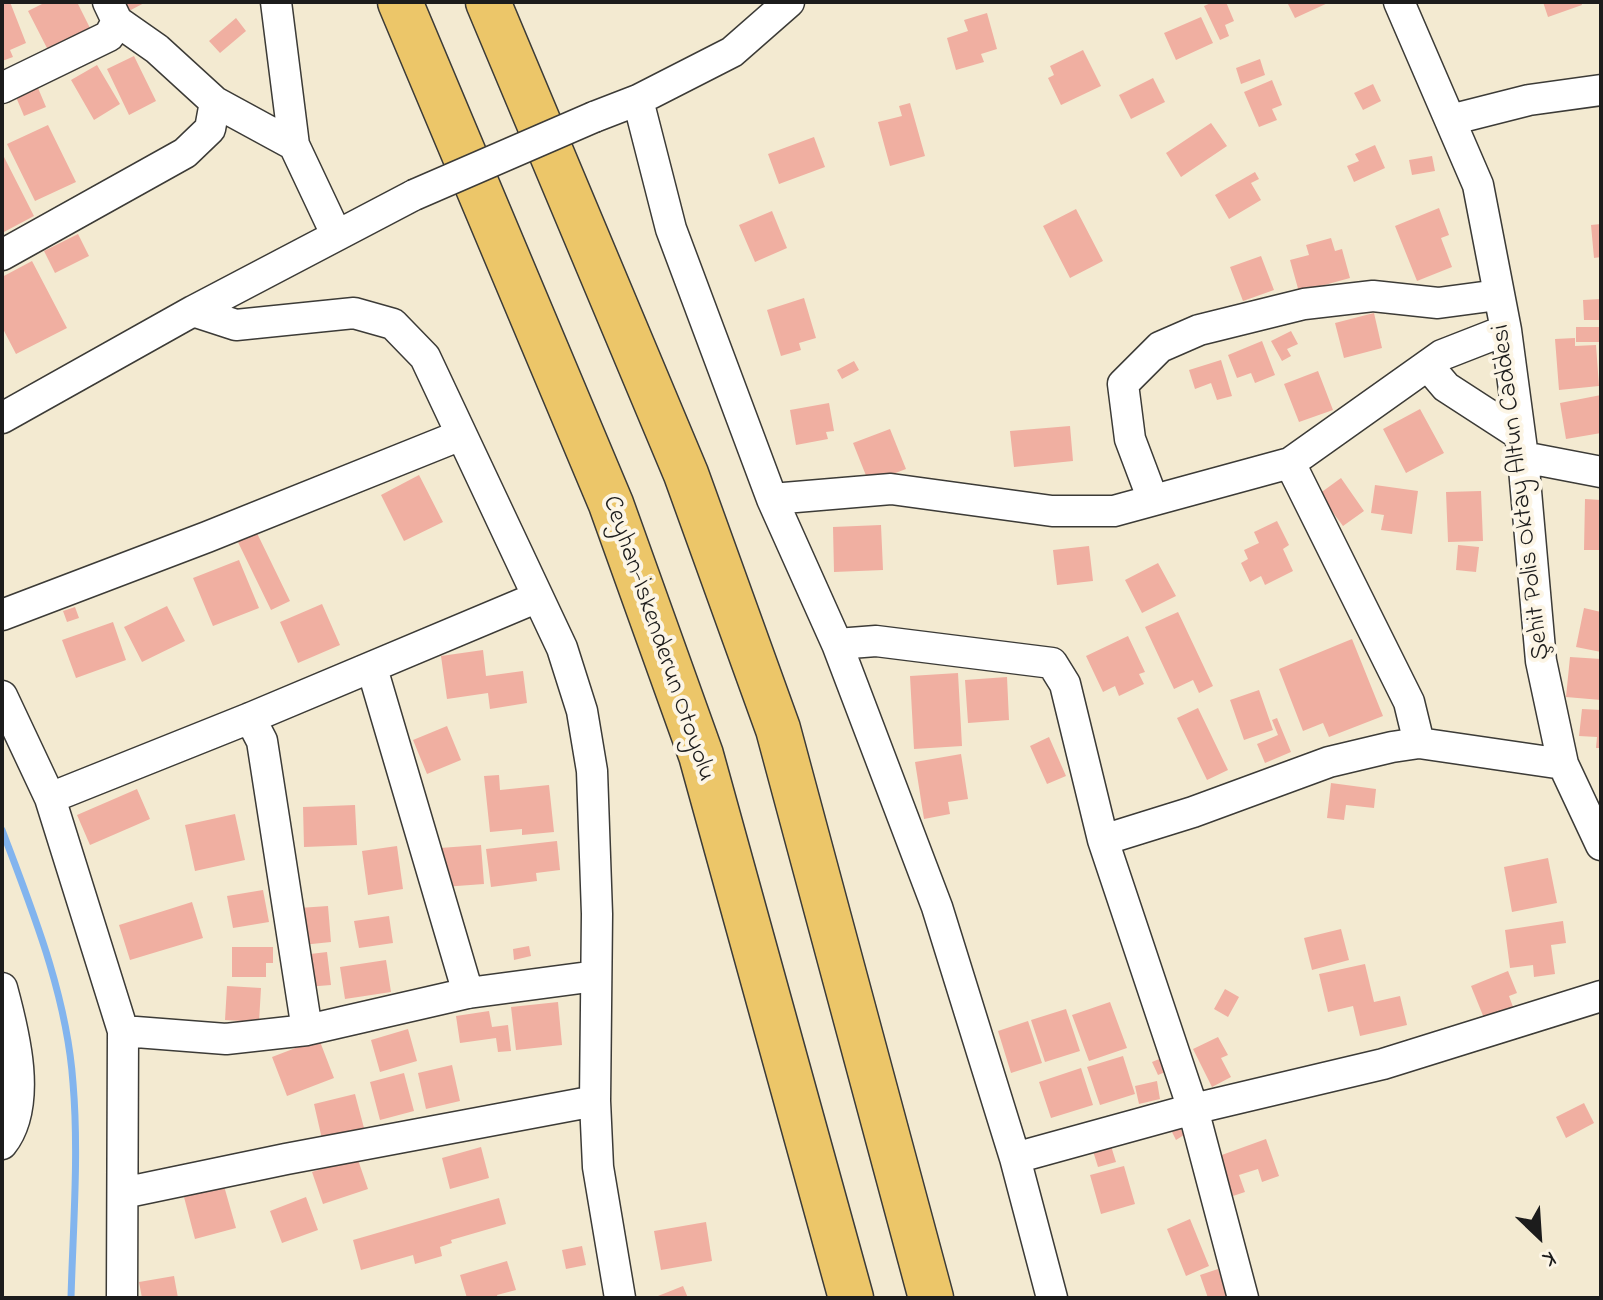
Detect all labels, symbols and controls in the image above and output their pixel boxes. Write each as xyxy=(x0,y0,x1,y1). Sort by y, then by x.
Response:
street label: Şehit Polis Oktay Altun Caddesi xyxy=(1487,322,1559,662)
street label: Ceyhan-İskenderun Otoyolu xyxy=(594,492,720,786)
north arrow xyxy=(1499,1196,1579,1276)
text: K xyxy=(1538,1241,1561,1275)

